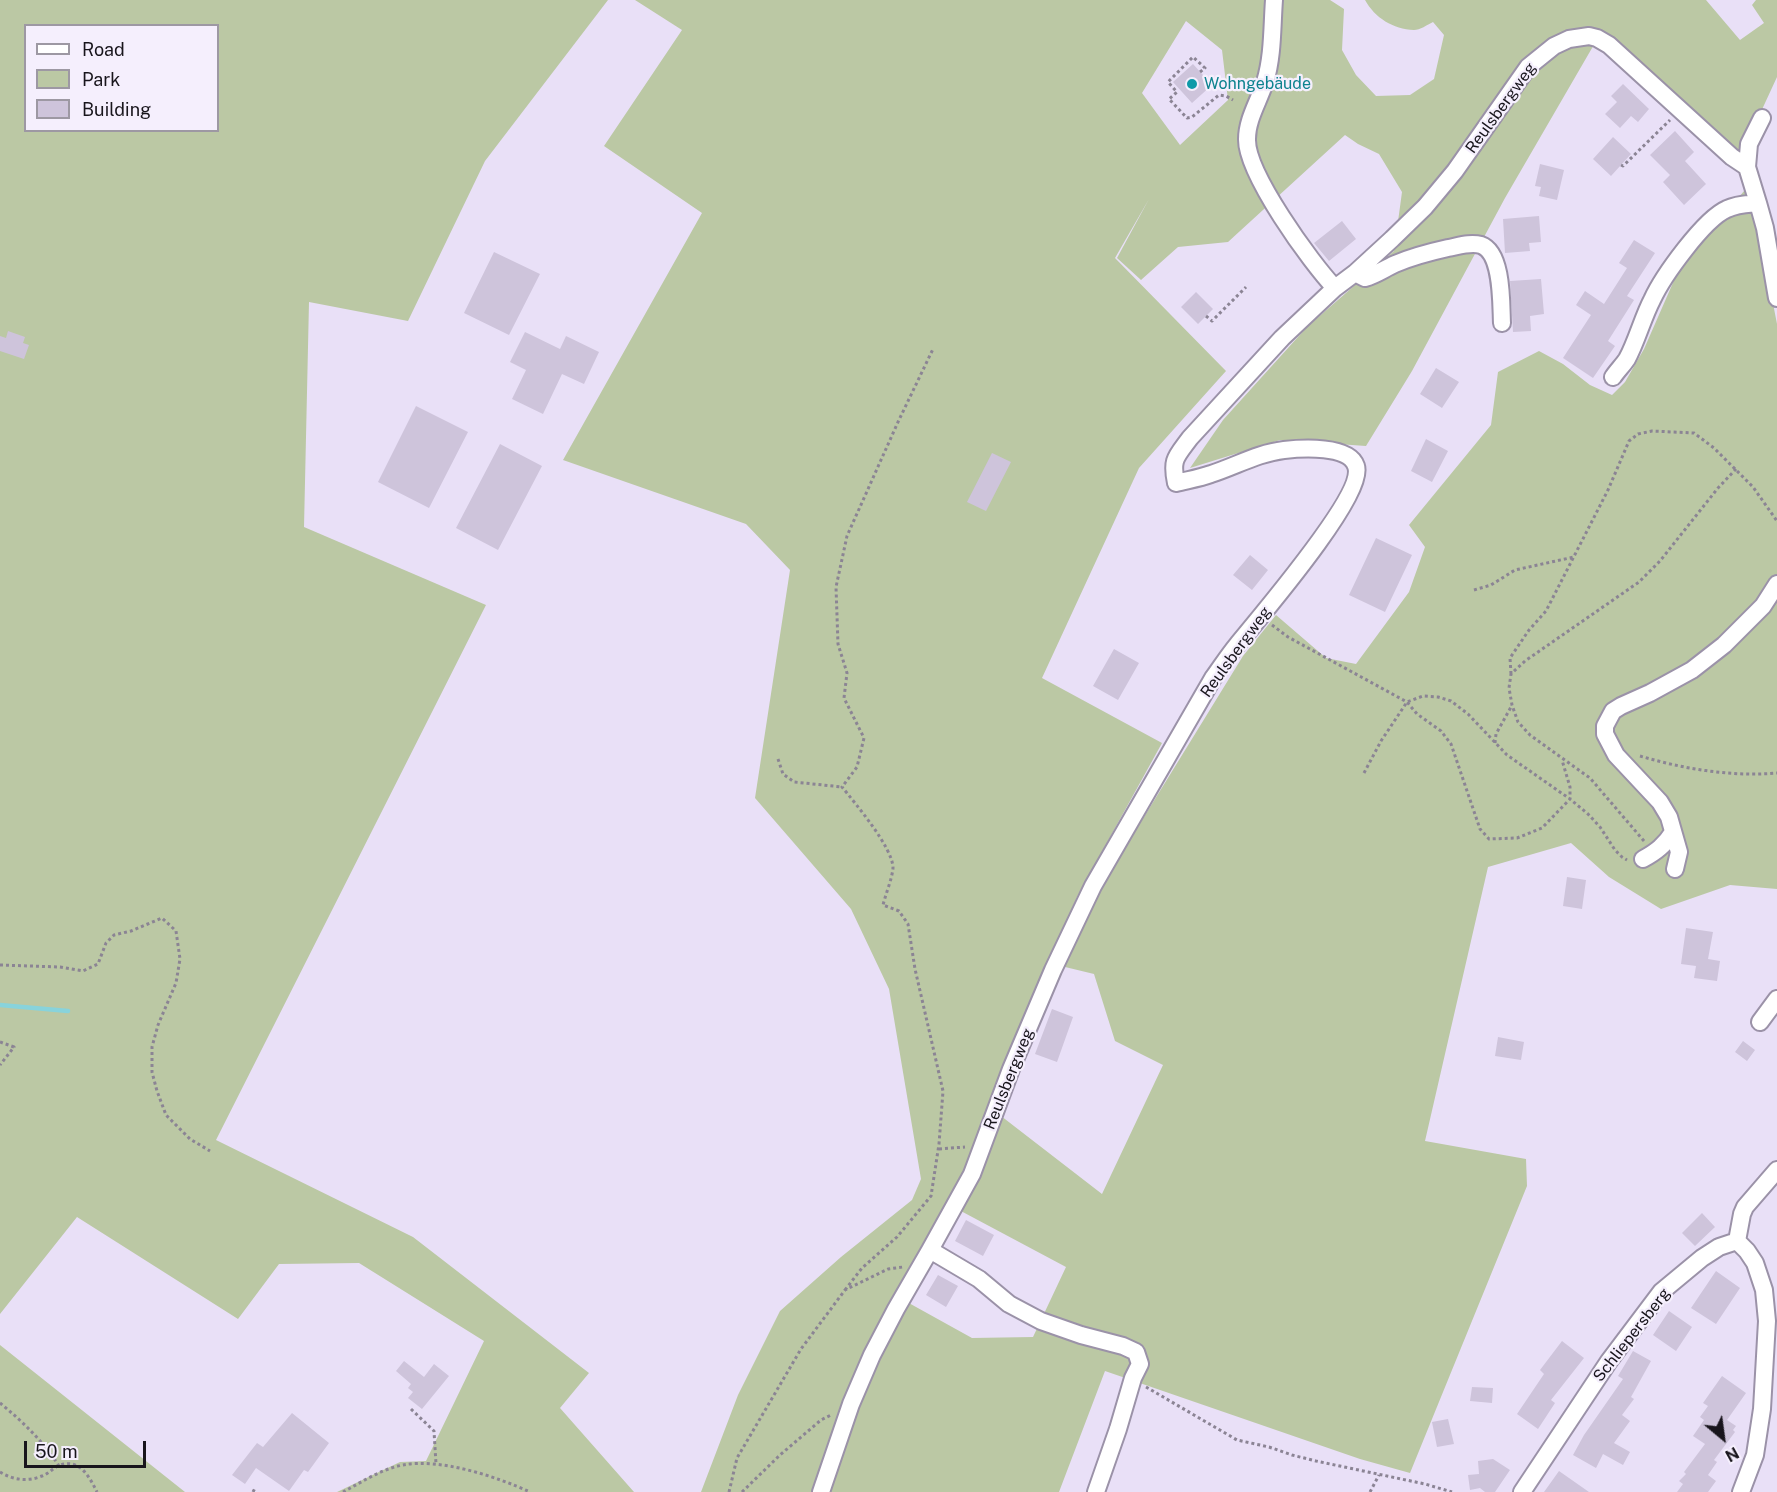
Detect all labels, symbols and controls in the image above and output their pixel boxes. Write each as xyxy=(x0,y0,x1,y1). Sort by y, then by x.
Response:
legend xyxy=(24,24,219,132)
text: Road xyxy=(82,39,125,60)
street label: Reulsbergweg xyxy=(1462,59,1540,157)
text: Park xyxy=(82,69,120,90)
place label: Wohngebäude xyxy=(1204,74,1311,94)
marker: Wohngebäude xyxy=(1185,77,1199,91)
text: Building xyxy=(82,99,151,120)
street label: Reulsbergweg xyxy=(1197,603,1275,701)
street label: Reulsbergweg xyxy=(980,1026,1038,1132)
street label: Schliepersberg xyxy=(1589,1284,1675,1386)
north arrow xyxy=(1693,1408,1753,1468)
scale bar xyxy=(27,1429,148,1467)
text: 50 m xyxy=(35,1441,78,1462)
text: N xyxy=(1722,1443,1742,1466)

